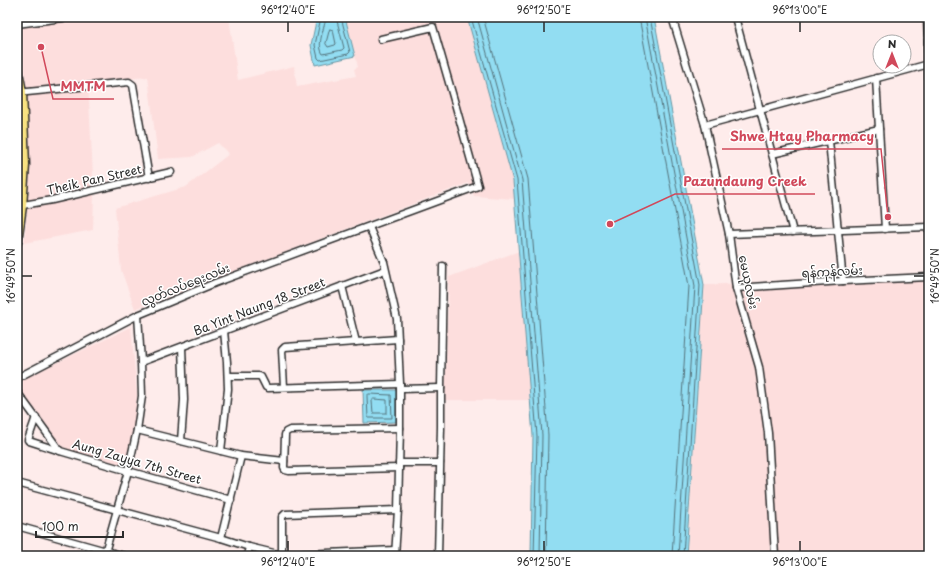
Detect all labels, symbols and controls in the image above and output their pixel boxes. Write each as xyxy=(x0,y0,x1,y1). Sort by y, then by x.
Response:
text: 96°12'40"E xyxy=(261,2,315,17)
text: 96°12'50"E xyxy=(517,2,571,17)
text: 96°13'00"E xyxy=(773,2,827,17)
north arrow xyxy=(872,34,912,74)
text: N xyxy=(888,35,897,52)
callout: MMTM xyxy=(53,74,114,99)
text: MMTM xyxy=(60,76,106,95)
callout: Shwe Htay Pharmacy xyxy=(722,124,881,149)
text: Shwe Htay Pharmacy xyxy=(730,126,874,145)
street label: Theik Pan Street xyxy=(45,159,144,199)
callout: Pazundaung Creek xyxy=(675,169,815,194)
text: Pazundaung Creek xyxy=(683,171,807,190)
text: 16°49'50"N xyxy=(3,248,18,304)
text: 16°49'50"N xyxy=(927,248,942,304)
street label: မေယုလမ်း xyxy=(733,253,764,311)
street label: လွတ်လပ်ရေးလမ်း xyxy=(138,258,233,312)
street label: ရန်ကုန်လမ်း xyxy=(801,260,863,284)
street label: Ba Yint Naung 18 Street xyxy=(190,272,328,339)
street label: Aung Zayya 7th Street xyxy=(70,434,204,488)
scale bar xyxy=(36,513,123,539)
text: 100 m xyxy=(42,517,79,535)
text: 96°12'40"E xyxy=(261,554,315,569)
text: 96°12'50"E xyxy=(517,554,571,569)
text: 96°13'00"E xyxy=(773,554,827,569)

